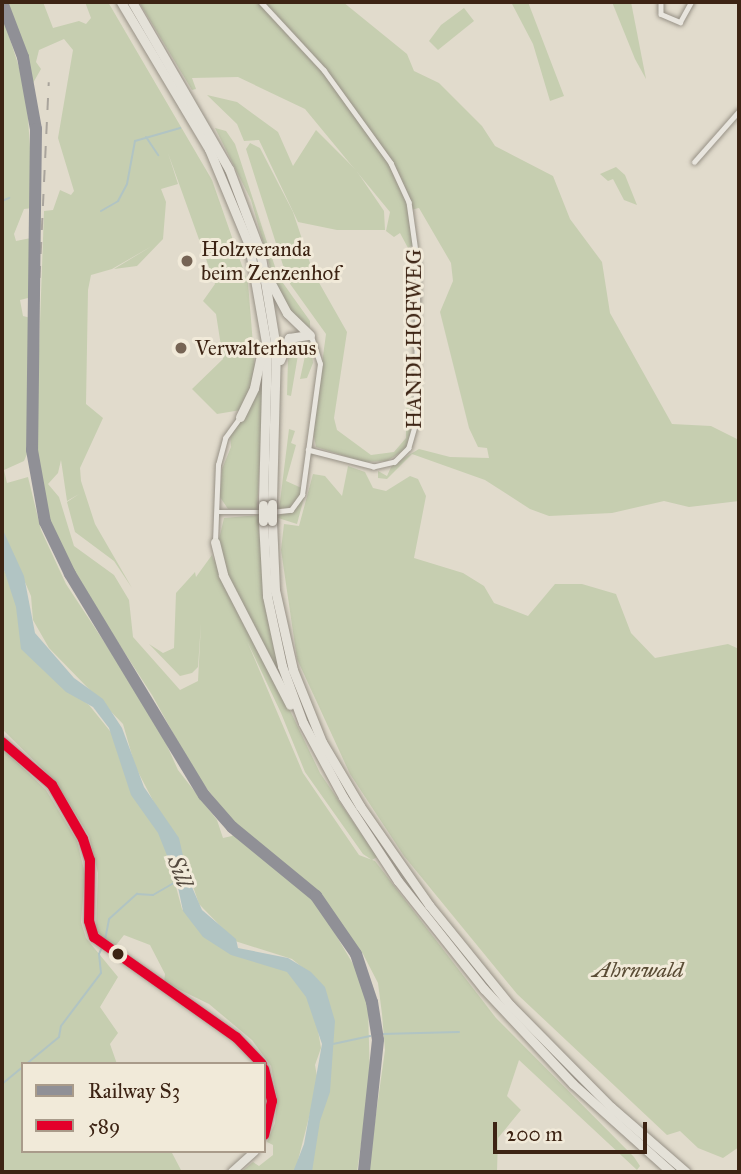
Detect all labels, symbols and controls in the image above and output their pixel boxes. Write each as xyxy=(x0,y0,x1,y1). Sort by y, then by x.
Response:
place label: Holzveranda beim Zenzenhof xyxy=(201,236,340,286)
street label: HANDLHOFWEG xyxy=(401,249,427,429)
marker: Holzveranda beim Zenzenhof xyxy=(179,253,195,269)
place label: Verwalterhaus xyxy=(195,335,316,361)
marker: Verwalterhaus xyxy=(173,340,189,356)
water label: Sill xyxy=(162,852,198,890)
unlabelled marker xyxy=(111,947,125,961)
park label: Ahrnwald xyxy=(593,957,683,983)
legend xyxy=(21,1062,266,1153)
text: Railway S3 xyxy=(88,1078,180,1104)
scale bar xyxy=(496,1108,650,1152)
text: 589 xyxy=(88,1113,120,1139)
text: 200 m xyxy=(506,1121,563,1147)

